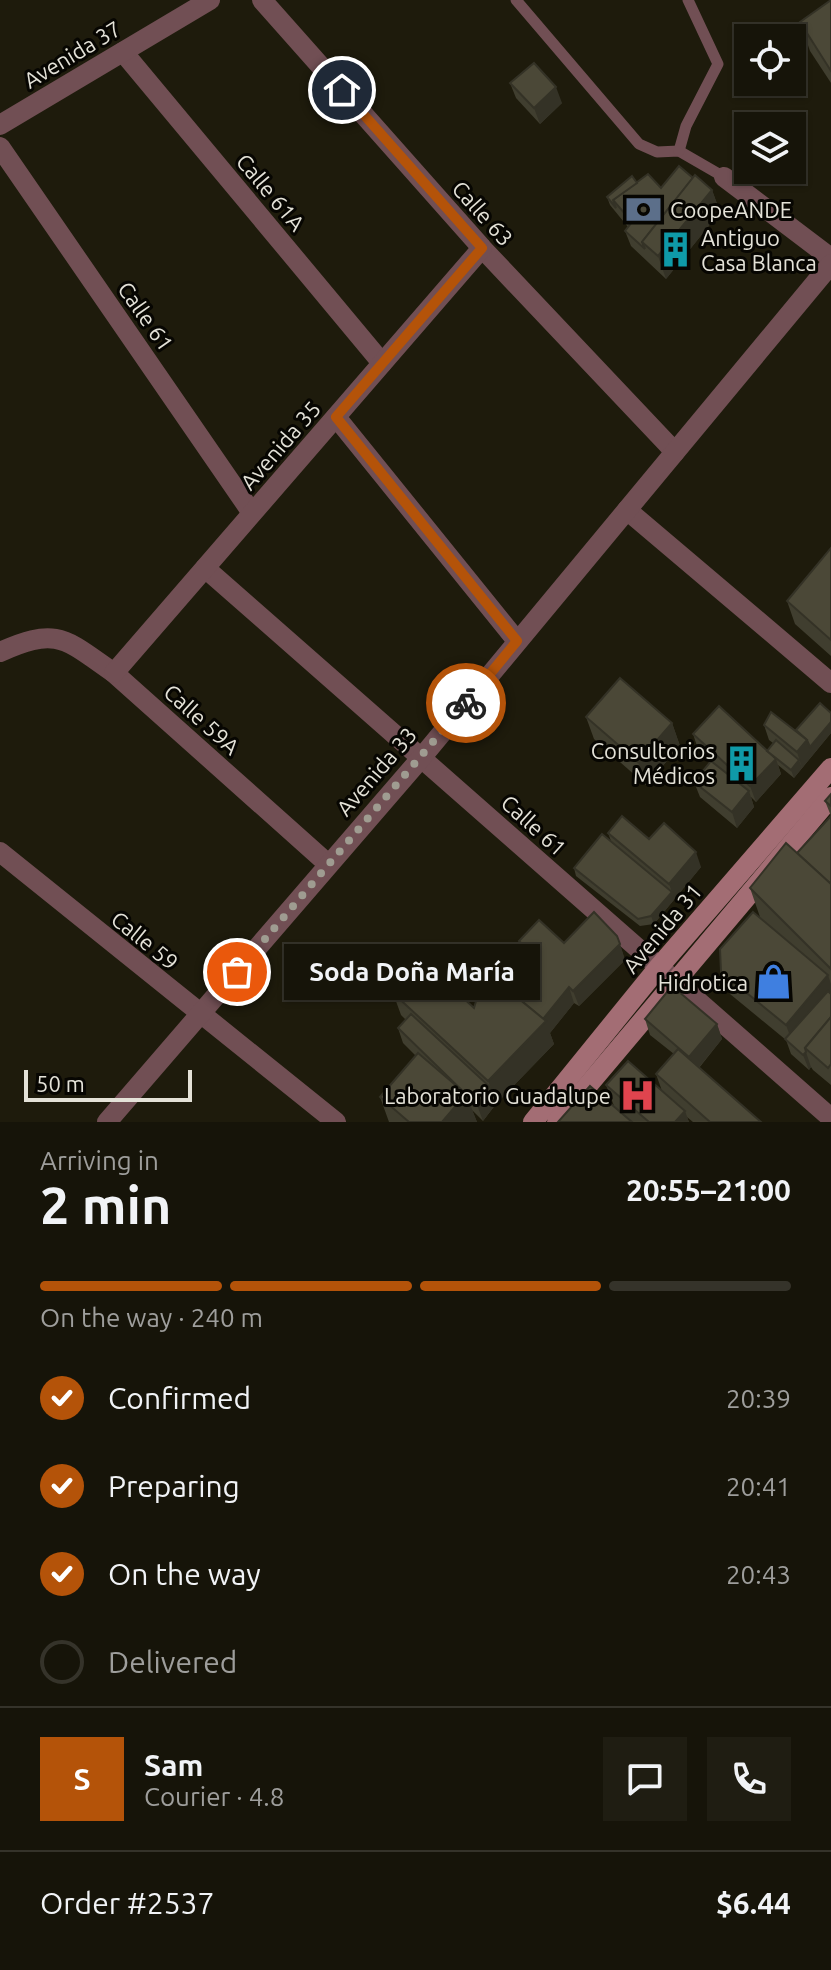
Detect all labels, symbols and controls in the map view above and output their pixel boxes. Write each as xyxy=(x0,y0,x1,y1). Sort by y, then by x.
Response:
street label: Avenida 37 xyxy=(19,15,125,93)
map controls xyxy=(734,24,806,184)
button: locate xyxy=(734,24,806,96)
pin xyxy=(308,56,376,124)
icon: home xyxy=(320,68,364,112)
button: layers xyxy=(734,112,806,184)
street label: Calle 61A xyxy=(232,148,311,236)
street label: Calle 63 xyxy=(447,176,519,250)
bank icon: CoopeANDE xyxy=(625,190,663,228)
place label: CoopeANDE xyxy=(670,197,792,222)
place label: Antiguo Casa Blanca xyxy=(701,225,817,275)
building icon: Antiguo Casa Blanca xyxy=(656,231,694,269)
street label: Calle 61 xyxy=(113,277,179,355)
street label: Avenida 35 xyxy=(235,396,325,494)
courier xyxy=(426,663,506,743)
street label: Calle 59A xyxy=(159,679,245,760)
icon: bike xyxy=(444,681,488,725)
street label: Avenida 33 xyxy=(331,722,421,820)
place label: Consultorios Médicos xyxy=(591,738,715,788)
building icon: Consultorios Médicos xyxy=(722,744,760,782)
street label: Calle 61 xyxy=(497,789,571,861)
street label: Avenida 31 xyxy=(617,878,707,978)
street label: Calle 59 xyxy=(107,906,183,974)
pin xyxy=(203,938,271,1006)
callout: Soda Doña María xyxy=(285,944,541,1000)
icon: bag xyxy=(215,950,259,994)
text: Soda Doña María xyxy=(309,957,515,986)
shop icon: Hidrotica xyxy=(755,963,793,1001)
place label: Hidrotica xyxy=(658,970,748,995)
scale bar xyxy=(24,1066,192,1102)
text: 50 m xyxy=(36,1071,85,1096)
hospital icon: Laboratorio Guadalupe xyxy=(618,1076,656,1114)
place label: Laboratorio Guadalupe xyxy=(384,1083,611,1108)
text: Arriving in xyxy=(40,1146,159,1175)
text: 20:55–21:00 xyxy=(626,1173,791,1207)
text: 2 min xyxy=(40,1176,171,1234)
text: On the way · 240 m xyxy=(40,1303,263,1332)
icon: check xyxy=(40,1376,84,1420)
text: Confirmed xyxy=(108,1381,251,1415)
text: 20:39 xyxy=(726,1384,791,1413)
icon: check xyxy=(40,1464,84,1508)
text: Preparing xyxy=(108,1469,240,1503)
text: 20:41 xyxy=(726,1472,791,1501)
icon: check xyxy=(40,1552,84,1596)
text: On the way xyxy=(108,1557,261,1591)
text: 20:43 xyxy=(726,1560,791,1589)
text: Delivered xyxy=(108,1645,237,1679)
button: chat xyxy=(603,1737,687,1821)
button: phone xyxy=(707,1737,791,1821)
text: Sam xyxy=(144,1748,203,1782)
text: S xyxy=(73,1762,91,1796)
text: Courier · 4.8 xyxy=(144,1782,284,1811)
text: Order #2537 xyxy=(40,1886,214,1920)
text: $6.44 xyxy=(716,1886,791,1920)

